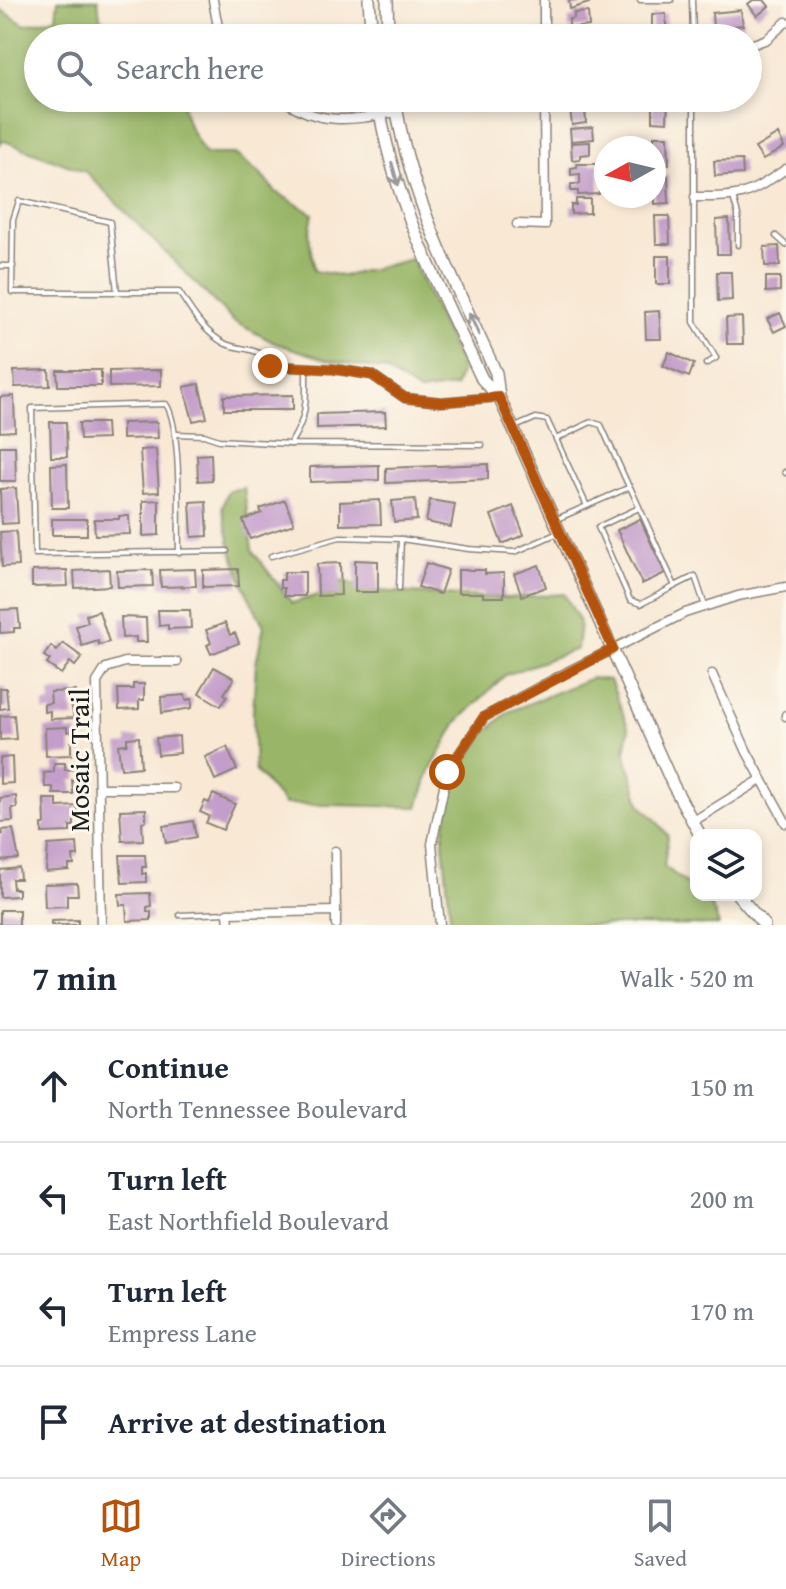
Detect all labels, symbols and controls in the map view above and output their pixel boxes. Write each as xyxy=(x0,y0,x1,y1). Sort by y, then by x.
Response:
search box xyxy=(24,24,762,112)
icon: search xyxy=(52,46,96,90)
text: Search here xyxy=(116,46,264,90)
north arrow xyxy=(594,136,666,208)
one-way arrow xyxy=(389,161,404,186)
one-way arrow xyxy=(465,312,480,337)
route end xyxy=(252,348,288,384)
street label: Mosaic Trail xyxy=(58,688,99,832)
route start xyxy=(429,754,465,790)
map controls xyxy=(690,829,762,901)
button: layers xyxy=(690,829,762,901)
text: 7 min xyxy=(32,953,117,1002)
text: Walk · 520 m xyxy=(620,958,754,997)
text: Continue xyxy=(108,1045,229,1089)
icon: ahead xyxy=(32,1064,76,1108)
text: 150 m xyxy=(689,1067,754,1106)
text: North Tennessee Boulevard xyxy=(108,1089,407,1128)
text: Turn left xyxy=(108,1157,227,1201)
icon: left xyxy=(32,1176,76,1220)
text: 200 m xyxy=(689,1179,754,1218)
text: East Northfield Boulevard xyxy=(108,1201,389,1240)
text: Turn left xyxy=(108,1269,227,1313)
icon: left xyxy=(32,1288,76,1332)
text: 170 m xyxy=(689,1291,754,1330)
text: Empress Lane xyxy=(108,1313,257,1352)
icon: arrive xyxy=(32,1400,76,1444)
text: Arrive at destination xyxy=(108,1400,386,1444)
tab: Map xyxy=(99,1494,143,1574)
tab: Directions xyxy=(341,1494,436,1574)
tab: Saved xyxy=(634,1494,687,1574)

